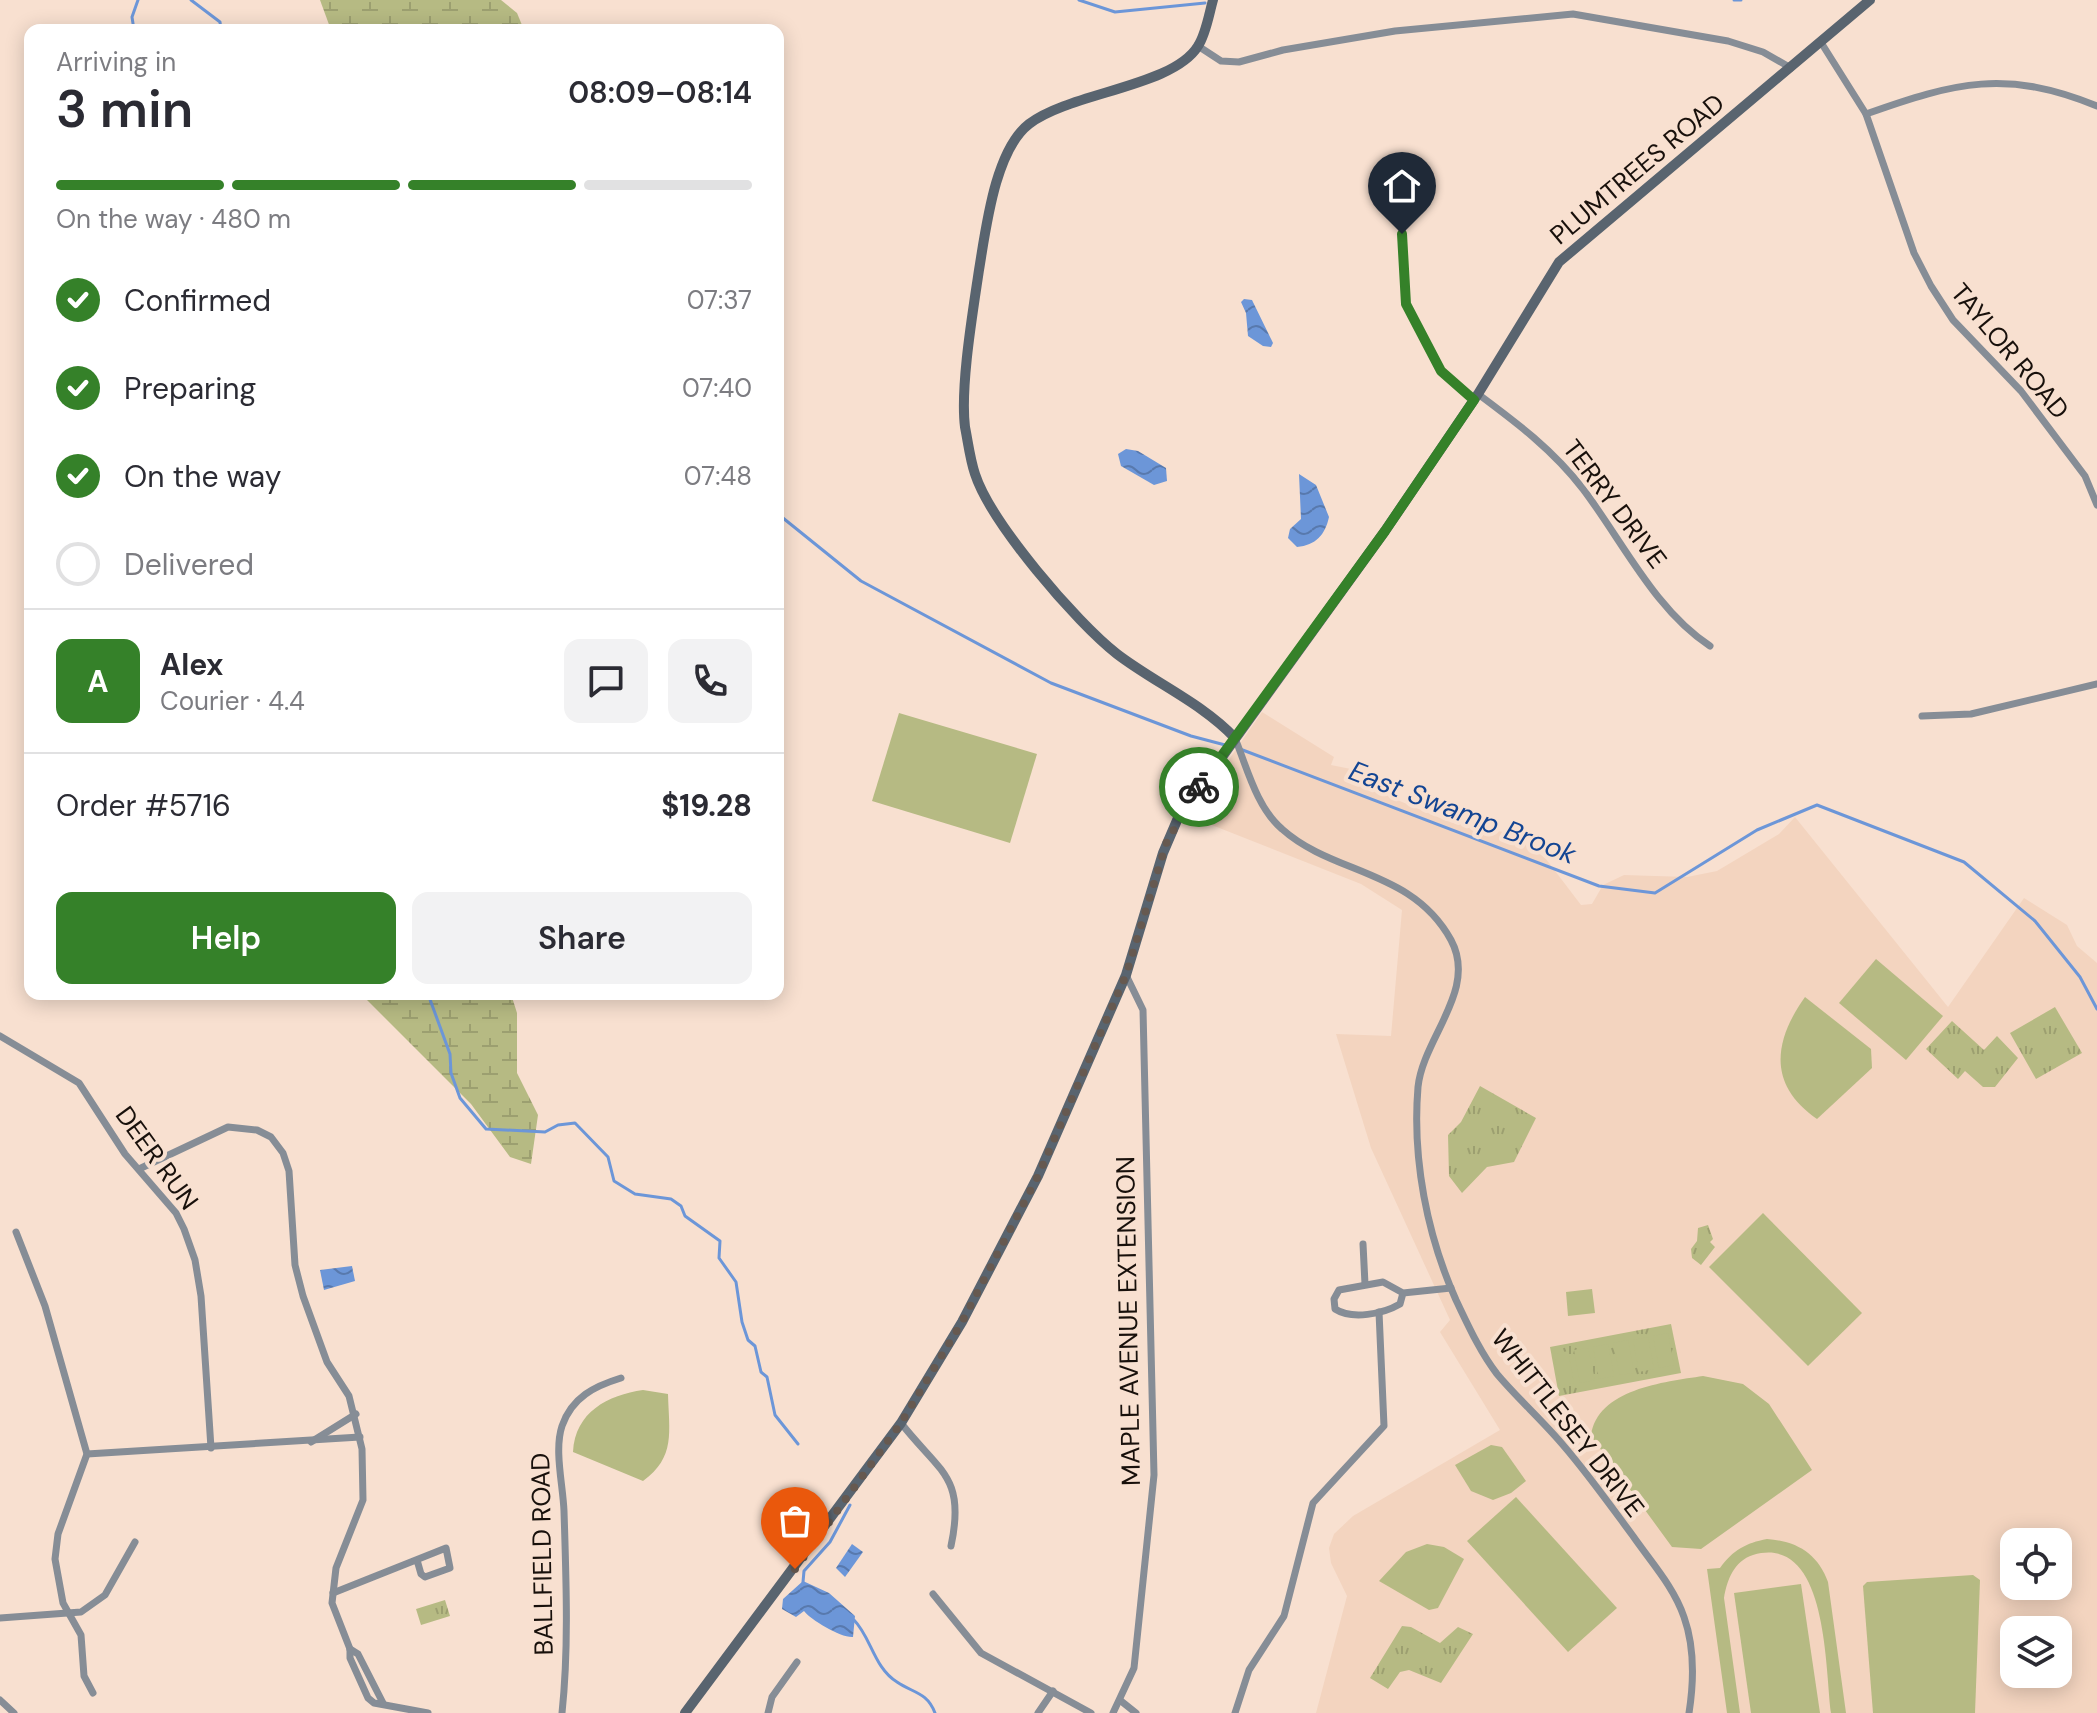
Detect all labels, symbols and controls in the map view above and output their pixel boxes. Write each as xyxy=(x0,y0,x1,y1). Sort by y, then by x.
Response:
text: Arriving in xyxy=(56,45,176,79)
text: 08:09–08:14 xyxy=(568,73,752,112)
text: 3 min xyxy=(56,75,193,143)
street label: PLUMTREES ROAD xyxy=(1543,86,1731,252)
pin xyxy=(1368,152,1436,234)
icon: home xyxy=(1380,164,1424,208)
text: On the way · 480 m xyxy=(56,202,291,236)
street label: TAYLOR ROAD xyxy=(1943,276,2077,426)
icon: check xyxy=(56,278,100,322)
text: Confirmed xyxy=(124,281,271,320)
text: 07:37 xyxy=(687,283,752,317)
icon: check xyxy=(56,366,100,410)
text: Preparing xyxy=(124,369,256,408)
text: 07:40 xyxy=(682,371,752,405)
street label: TERRY DRIVE xyxy=(1555,433,1675,575)
icon: check xyxy=(56,454,100,498)
text: On the way xyxy=(124,457,281,496)
text: 07:48 xyxy=(684,459,752,493)
text: Delivered xyxy=(124,545,254,584)
button: chat xyxy=(564,639,648,723)
button: phone xyxy=(668,639,752,723)
text: Alex xyxy=(160,645,223,684)
text: A xyxy=(87,662,109,701)
text: Courier · 4.4 xyxy=(160,684,305,718)
courier xyxy=(1159,747,1239,827)
water label: East Swamp Brook xyxy=(1344,752,1582,873)
icon: bike xyxy=(1177,765,1221,809)
text: Order #5716 xyxy=(56,786,231,825)
text: $19.28 xyxy=(661,786,752,825)
button: Help xyxy=(56,892,396,984)
button: Share xyxy=(412,892,752,984)
street label: DEER RUN xyxy=(108,1099,206,1217)
street label: MAPLE AVENUE EXTENSION xyxy=(1108,1156,1148,1486)
street label: WHITTLESEY DRIVE xyxy=(1484,1322,1652,1524)
street label: BALLFIELD ROAD xyxy=(523,1452,561,1656)
pin xyxy=(761,1487,829,1569)
icon: bag xyxy=(773,1499,817,1543)
map controls xyxy=(2000,1528,2072,1688)
button: locate xyxy=(2000,1528,2072,1600)
button: layers xyxy=(2000,1616,2072,1688)

